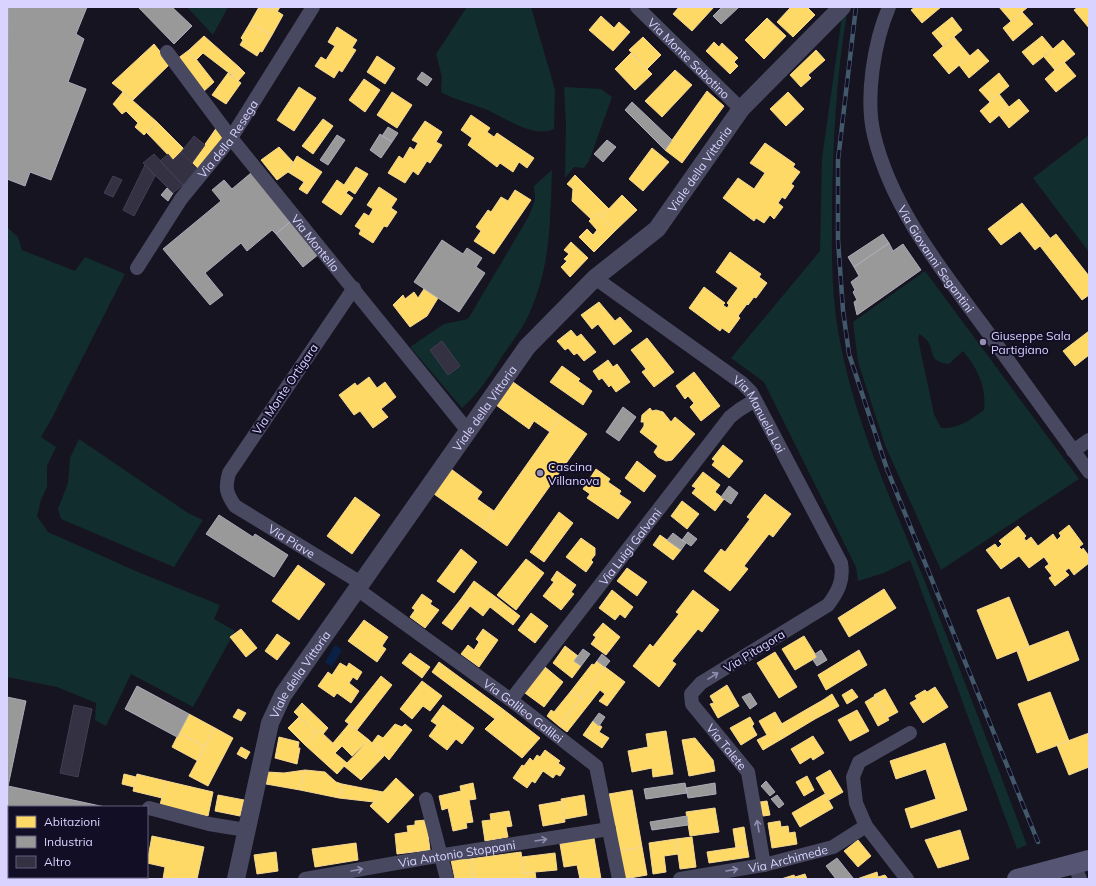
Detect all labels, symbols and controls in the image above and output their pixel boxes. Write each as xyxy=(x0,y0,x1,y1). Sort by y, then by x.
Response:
street label: Via Monte Sabotino xyxy=(645,15,733,102)
street label: Via della Resega xyxy=(194,97,261,181)
street label: Viale della Vittoria xyxy=(664,123,734,215)
street label: Via Giovanni Segantini xyxy=(895,202,978,315)
street label: Via Montello xyxy=(288,211,343,274)
place label: Giuseppe Sala Partigiano xyxy=(991,328,1071,357)
marker: Giuseppe Sala Partigiano xyxy=(978,337,988,347)
street label: Via Monte Ortigara xyxy=(249,341,321,437)
street label: Viale della Vittoria xyxy=(449,362,519,454)
street label: Via Manuela Loi xyxy=(730,372,789,455)
place label: Cascina Villanova xyxy=(548,459,599,488)
marker: Cascina Villanova xyxy=(535,468,545,478)
street label: Via Luigi Galvani xyxy=(595,505,664,588)
street label: Via Piave xyxy=(266,521,318,561)
street label: Via Pitagora xyxy=(721,626,787,676)
street label: Viale della Vittoria xyxy=(266,627,333,720)
one-way arrow xyxy=(707,671,719,679)
street label: Via Galileo Galilei xyxy=(481,675,567,746)
street label: Via Talete xyxy=(704,720,750,773)
legend xyxy=(8,806,148,878)
text: Abitazioni xyxy=(44,814,100,829)
one-way arrow xyxy=(753,820,761,833)
text: Industria xyxy=(44,834,93,849)
street label: Via Antonio Stoppani xyxy=(397,836,517,870)
one-way arrow xyxy=(534,836,547,844)
street label: Via Archimede xyxy=(747,841,829,875)
text: Altro xyxy=(44,854,71,869)
one-way arrow xyxy=(350,866,363,874)
one-way arrow xyxy=(725,866,738,874)

